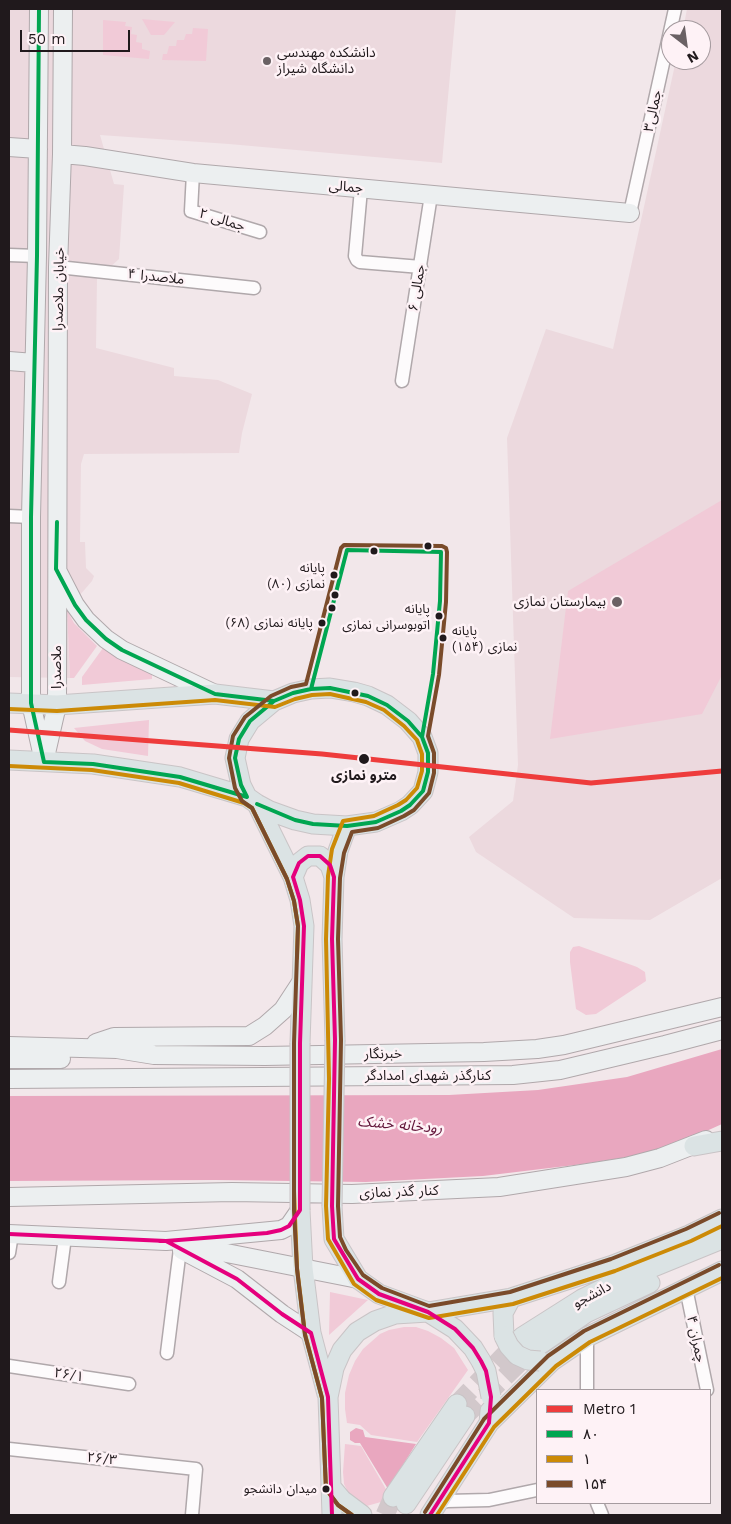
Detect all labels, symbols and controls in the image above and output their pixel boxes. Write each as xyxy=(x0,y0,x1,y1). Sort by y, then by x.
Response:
scale bar xyxy=(22,20,132,52)
north arrow xyxy=(661,20,711,70)
text: 50 m xyxy=(28,30,65,48)
place label: دانشکده مهندسی دانشگاه شیراز xyxy=(277,45,376,78)
text: N xyxy=(685,48,701,67)
marker: دانشکده مهندسی دانشگاه شیراز xyxy=(261,55,273,67)
street label: جمالی۳ xyxy=(640,89,666,133)
street label: جمالی xyxy=(328,177,364,197)
street label: ۲ جمالی xyxy=(197,205,247,235)
street label: خیابان ملاصدرا xyxy=(50,247,68,331)
street label: ۶ جمالی xyxy=(405,263,429,313)
street label: ۴ ملاصدرا xyxy=(127,266,185,288)
unlabelled marker xyxy=(423,541,433,551)
unlabelled marker xyxy=(369,546,379,556)
place label: پایانه نمازی (۸۰) xyxy=(267,560,325,591)
marker: پایانه نمازی (۸۰) xyxy=(329,570,339,580)
unlabelled marker xyxy=(330,590,340,600)
place label: بیمارستان نمازی xyxy=(514,594,606,610)
marker: بیمارستان نمازی xyxy=(610,595,624,609)
place label: پایانه اتوبوسرانی نمازی xyxy=(342,601,430,632)
unlabelled marker xyxy=(327,603,337,613)
marker: پایانه اتوبوسرانی نمازی xyxy=(434,611,444,621)
place label: پایانه نمازی (۶۸) xyxy=(226,615,313,631)
marker: پایانه نمازی (۶۸) xyxy=(317,618,327,628)
place label: پایانه نمازی (۱۵۴) xyxy=(452,623,517,654)
marker: پایانه نمازی (۱۵۴) xyxy=(438,633,448,643)
street label: ملاصدرا xyxy=(49,645,65,689)
unlabelled marker xyxy=(350,688,360,698)
marker: مترو نمازی xyxy=(357,752,371,766)
place label: مترو نمازی xyxy=(331,768,397,784)
street label: خبرنگار xyxy=(364,1045,402,1063)
street label: کنارگذر شهدای امدادگر xyxy=(365,1068,491,1084)
water label: رودخانه خشک xyxy=(357,1112,443,1138)
street label: کنار گذر نمازی xyxy=(359,1182,439,1202)
street label: دانشجو xyxy=(570,1278,614,1312)
street label: ۴ چمران xyxy=(683,1314,709,1364)
street label: ۲۶/۱ xyxy=(53,1364,85,1386)
legend xyxy=(536,1389,711,1504)
text: Metro 1 xyxy=(583,1400,636,1418)
text: ۸۰ xyxy=(583,1425,599,1443)
street label: ۲۶/۳ xyxy=(86,1449,118,1469)
text: ۱ xyxy=(583,1450,591,1468)
text: ۱۵۴ xyxy=(583,1475,607,1493)
place label: میدان دانشجو xyxy=(244,1481,317,1497)
marker: میدان دانشجو xyxy=(321,1484,331,1494)

